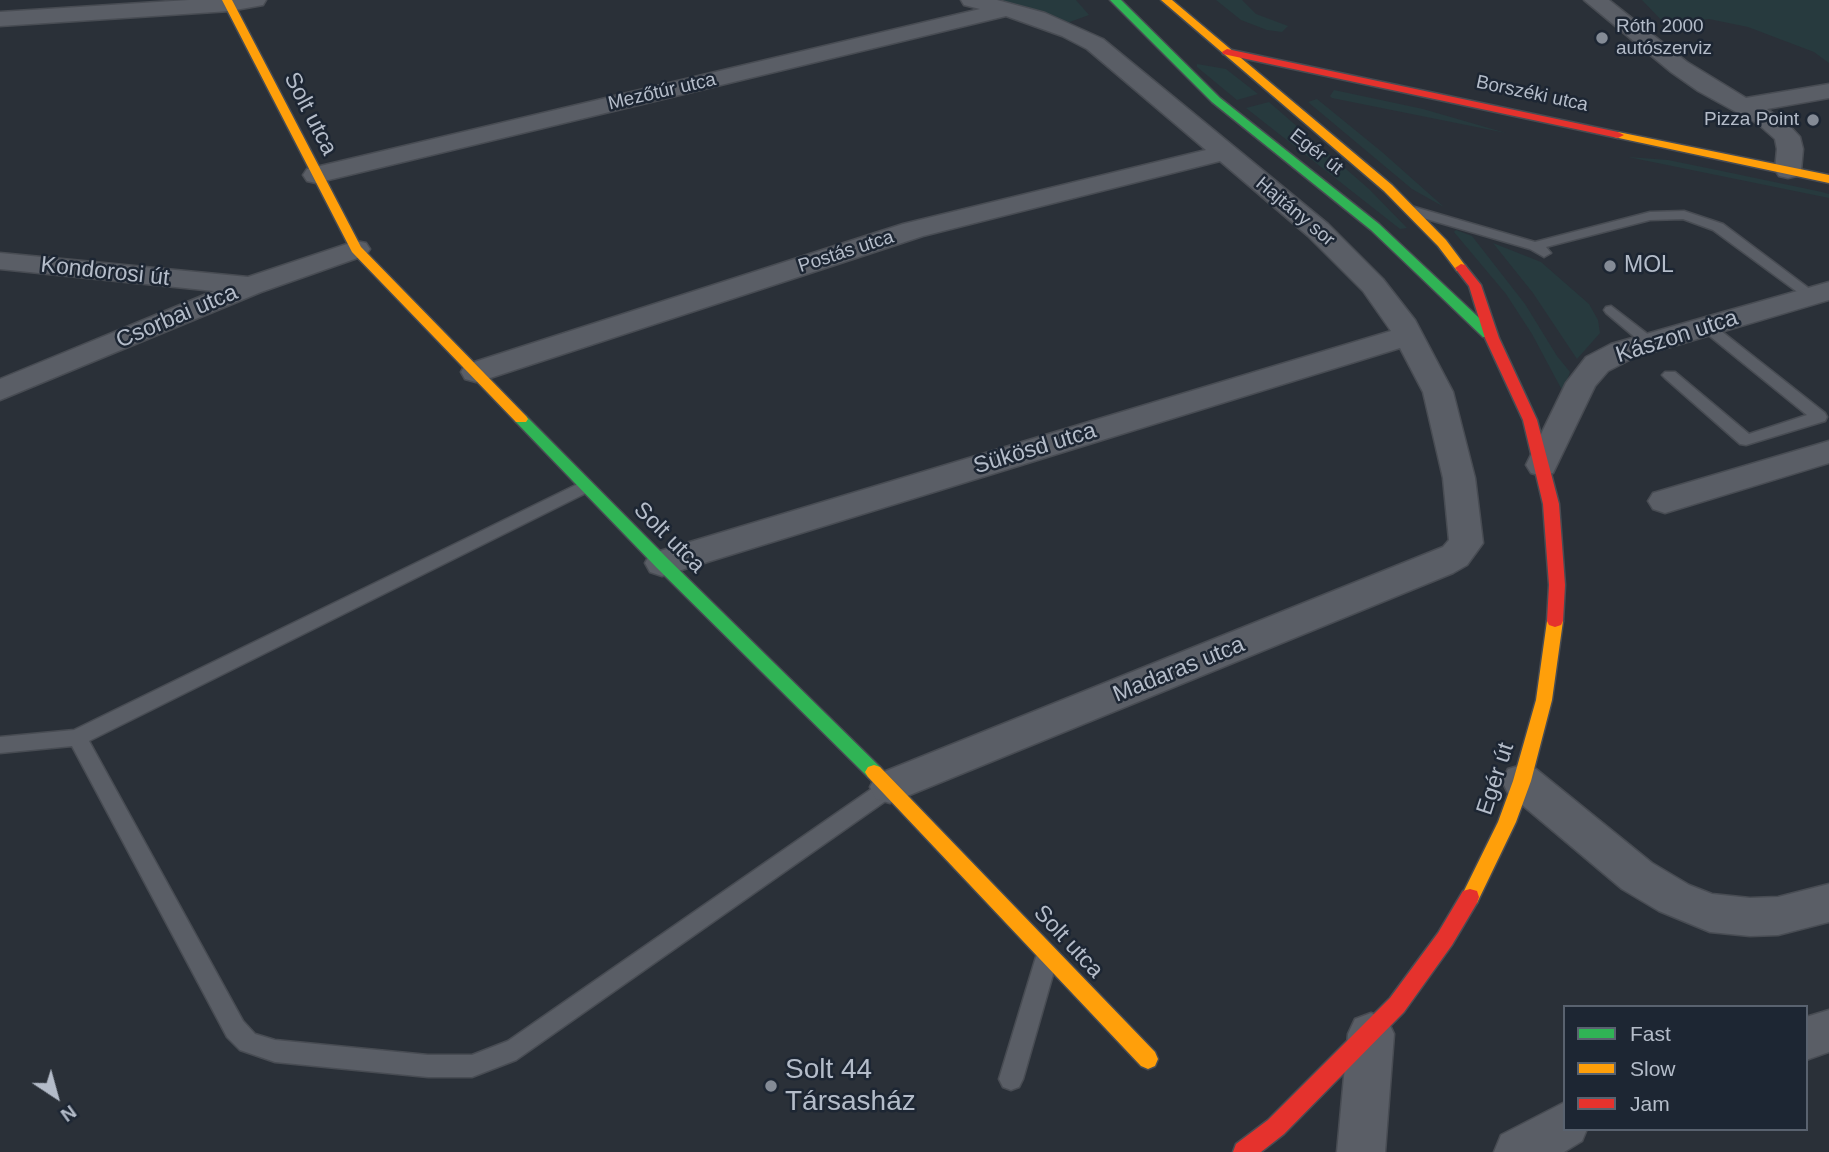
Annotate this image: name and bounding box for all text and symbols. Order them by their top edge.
place label: Róth 2000 autószerviz [1616,16,1712,60]
marker: Róth 2000 autószerviz [1594,30,1610,46]
street label: Solt utca [277,68,343,160]
street label: Mezőtúr utca [606,69,718,115]
street label: Borszéki utca [1474,71,1590,117]
place label: Pizza Point [1704,109,1799,131]
marker: Pizza Point [1805,112,1821,128]
street label: Egér út [1285,124,1347,180]
street label: Hajtány sor [1251,172,1339,252]
street label: Postás utca [795,226,897,278]
street label: Kondorosi út [39,252,171,292]
place label: MOL [1624,252,1674,280]
marker: MOL [1602,258,1618,274]
street label: Csorbai utca [112,279,242,355]
street label: Kászon utca [1613,304,1741,370]
street label: Sükösd utca [970,417,1100,481]
street label: Solt utca [628,497,710,579]
street label: Madaras utca [1109,631,1249,709]
street label: Egér út [1471,739,1521,819]
street label: Solt utca [1027,900,1109,984]
legend [1563,1005,1808,1131]
text: Fast [1630,1022,1671,1045]
place label: Solt 44 Társasház [785,1053,916,1119]
text: Slow [1630,1057,1676,1080]
north arrow [21,1061,91,1131]
marker: Solt 44 Társasház [763,1078,779,1094]
text: Jam [1630,1092,1670,1115]
text: N [57,1101,80,1126]

